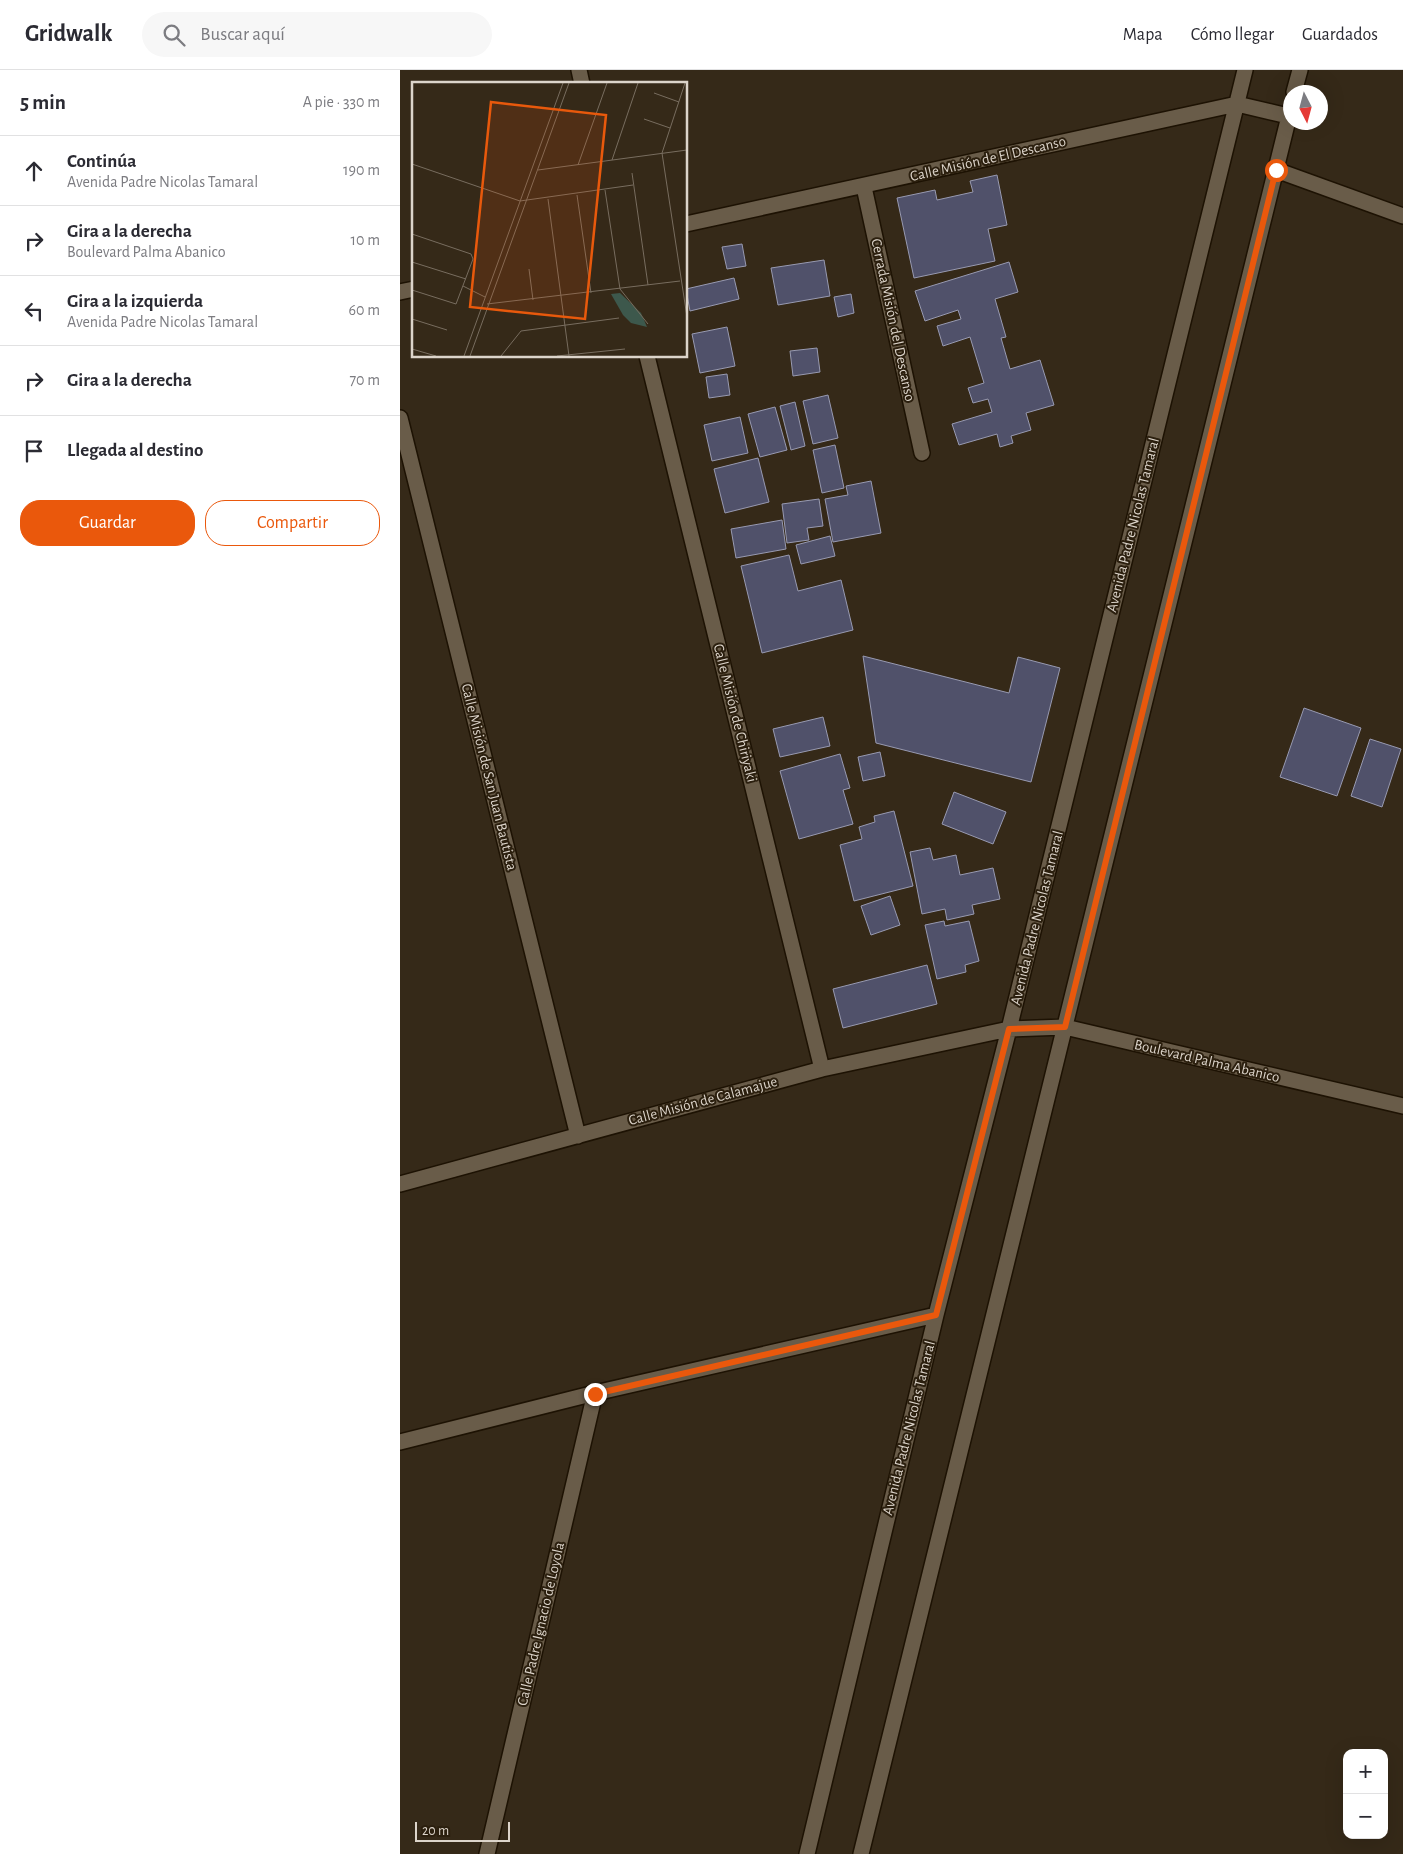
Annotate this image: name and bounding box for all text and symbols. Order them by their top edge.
search box [142,12,492,57]
icon: search [160,21,188,49]
text: Gridwalk [25,22,112,46]
text: Buscar aquí [200,25,285,44]
text: Mapa [1123,26,1163,44]
text: Cómo llegar [1191,26,1274,44]
text: Guardados [1302,26,1378,44]
inset map [412,82,688,358]
north arrow [1283,85,1328,130]
text: 5 min [20,92,66,113]
text: A pie · 330 m [303,94,380,110]
street label: Calle Misión de El Descanso [909,134,1067,184]
text: Continúa [67,152,136,171]
icon: ahead [20,157,48,185]
route start [1265,159,1288,182]
text: 190 m [343,162,380,178]
text: Avenida Padre Nicolas Tamaral [67,174,258,190]
text: Gira a la derecha [67,222,192,241]
icon: right [20,227,48,255]
text: 10 m [351,232,380,248]
street label: Cerrada Misión del Descanso [868,237,918,403]
text: Boulevard Palma Abanico [67,244,226,260]
text: Gira a la izquierda [67,292,203,311]
icon: left [20,297,48,325]
text: 60 m [349,302,380,318]
text: Avenida Padre Nicolas Tamaral [67,314,258,330]
icon: right [20,367,48,395]
text: Gira a la derecha [67,371,192,390]
text: 70 m [349,372,380,388]
street label: Avenida Padre Nicolas Tamaral [1104,436,1162,614]
icon: arrive [20,437,48,465]
text: Llegada al destino [67,441,204,460]
button: Guardar [20,500,195,546]
button: Compartir [205,500,380,546]
street label: Calle Misión de Chiriyaki [711,642,759,784]
street label: Calle Misión de San Juan Bautista [458,682,520,872]
street label: Avenida Padre Nicolas Tamaral [1008,829,1066,1007]
street label: Boulevard Palma Abanico [1133,1037,1281,1085]
street label: Calle Misión de Calamajue [627,1074,779,1128]
street label: Avenida Padre Nicolas Tamaral [880,1339,938,1517]
route end [584,1383,607,1406]
street label: Calle Padre Ignacio de Loyola [515,1541,567,1707]
map controls [1343,1749,1388,1839]
button: + [1343,1749,1388,1794]
button: − [1343,1794,1388,1839]
scale bar [415,1819,510,1842]
text: 20 m [422,1824,449,1838]

